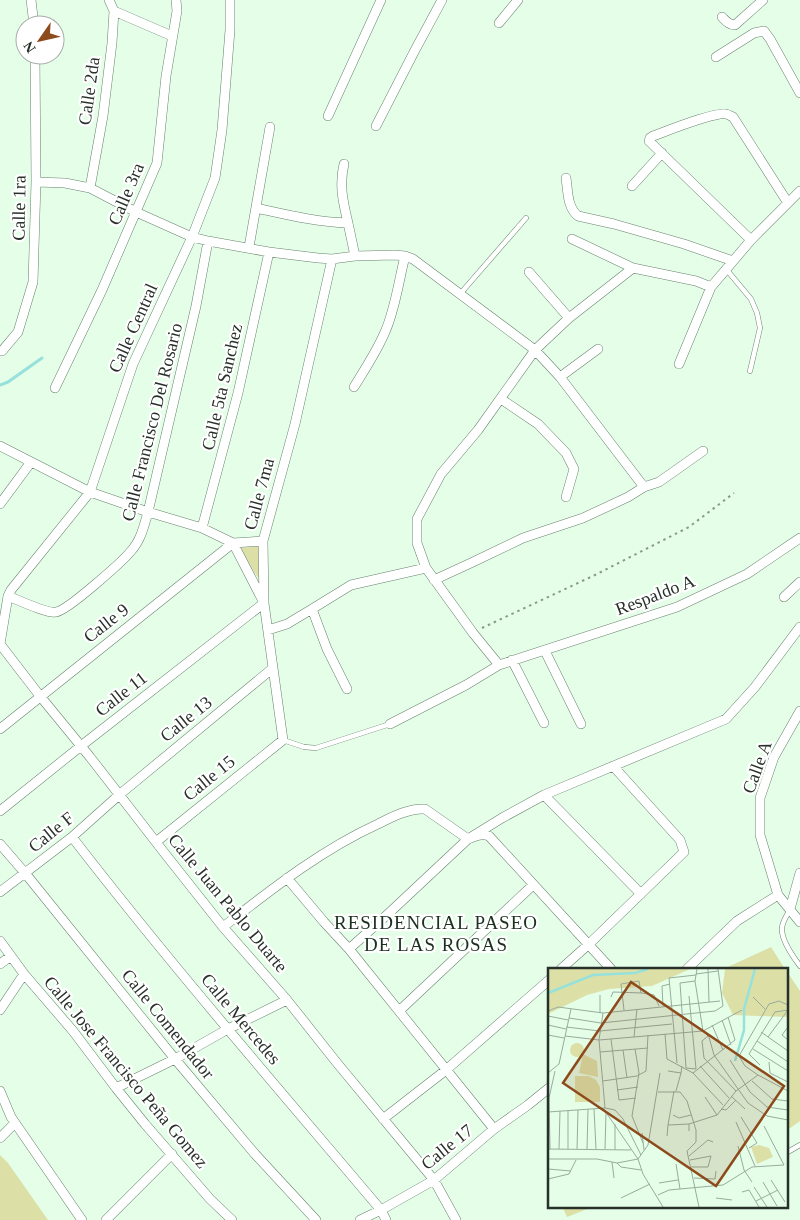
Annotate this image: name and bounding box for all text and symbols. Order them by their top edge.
north arrow [15,15,65,65]
text: N [21,39,39,55]
street label: Calle 2da [74,56,104,126]
street label: Calle 3ra [104,160,148,228]
street label: Calle 1ra [8,175,30,241]
street label: Calle Central [104,280,162,376]
street label: Calle Francisco Del Rosario [118,321,186,523]
street label: Calle 5ta Sanchez [198,322,246,452]
street label: Calle 7ma [240,456,278,532]
street label: Respaldo A [612,571,698,619]
street label: Calle 9 [80,599,132,647]
street label: Calle 11 [91,668,151,720]
street label: Calle 13 [156,692,216,746]
street label: Calle A [738,738,776,796]
street label: Calle 15 [179,751,239,805]
street label: Calle F [24,808,78,856]
street label: Calle Juan Pablo Duarte [164,830,292,976]
district label: RESIDENCIAL PASEO DE LAS ROSAS [334,912,538,955]
street label: Calle Comendador [118,965,218,1083]
inset map [548,968,788,1208]
street label: Calle Mercedes [197,970,285,1068]
street label: Calle Jose Francisco Peña Gomez [40,972,212,1172]
street label: Calle 17 [417,1120,477,1174]

